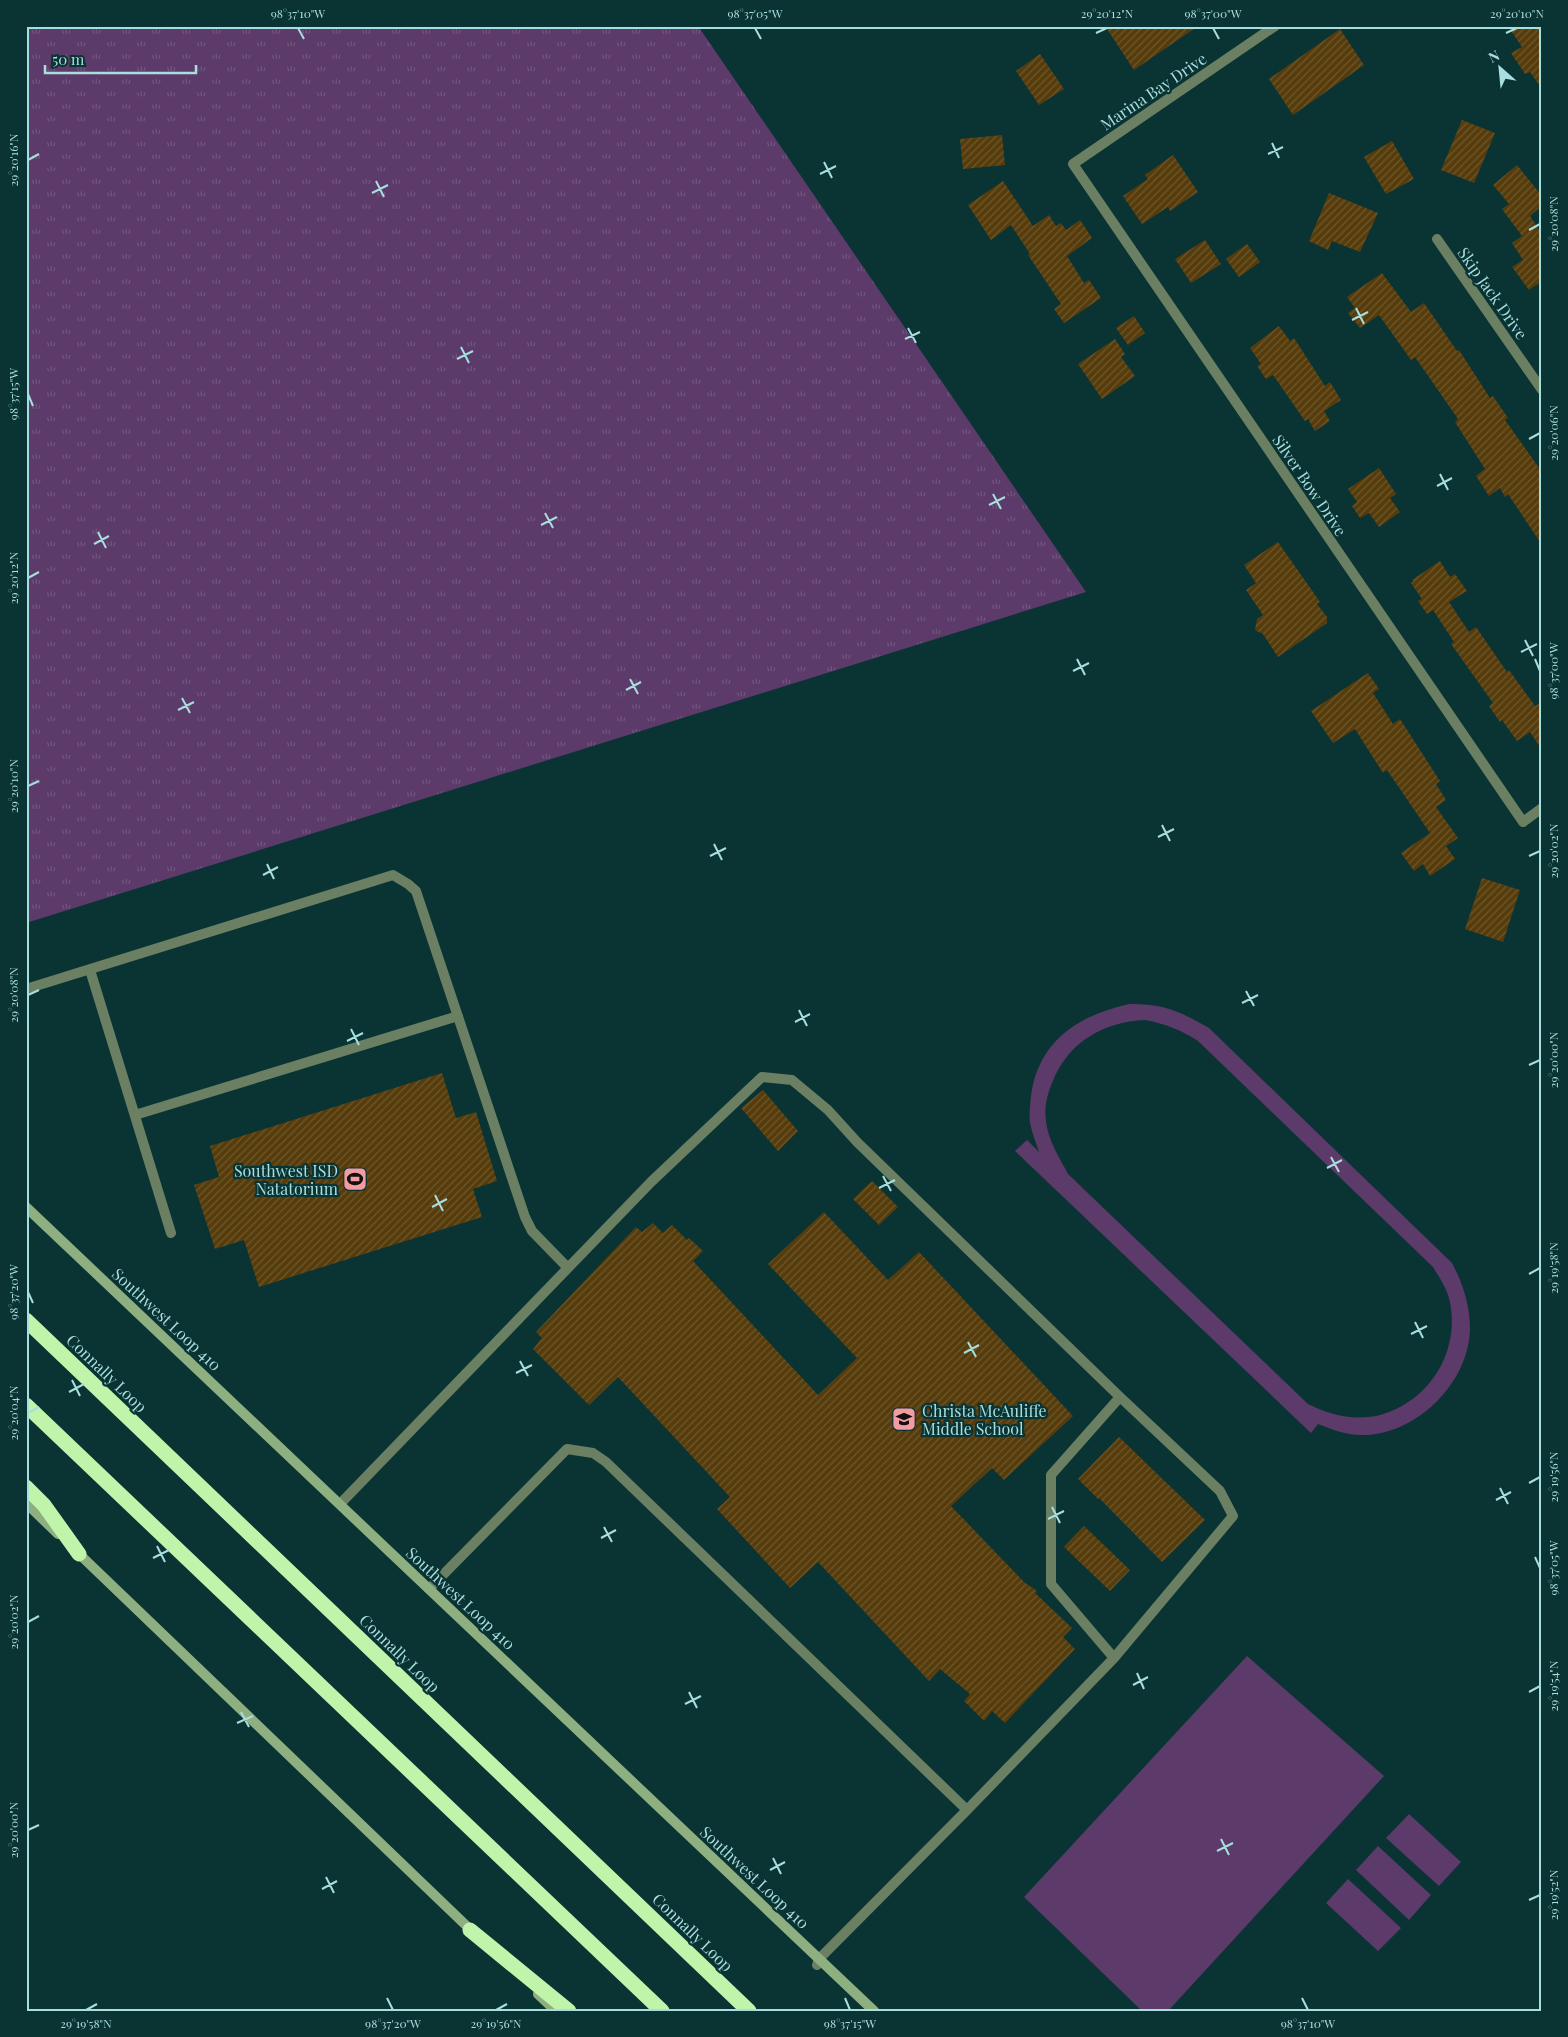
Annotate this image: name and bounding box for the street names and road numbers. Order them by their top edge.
street label: Marina Bay Drive [1096,48,1210,134]
street label: Skip Jack Drive [1453,243,1533,343]
street label: Silver Bow Drive [1268,430,1352,540]
street label: Southwest Loop 410 [108,1263,226,1375]
street label: Connally Loop [62,1329,152,1417]
street label: Southwest Loop 410 [402,1542,520,1654]
street label: Connally Loop [355,1609,445,1697]
street label: Southwest Loop 410 [696,1821,814,1933]
street label: Connally Loop [648,1888,738,1976]

